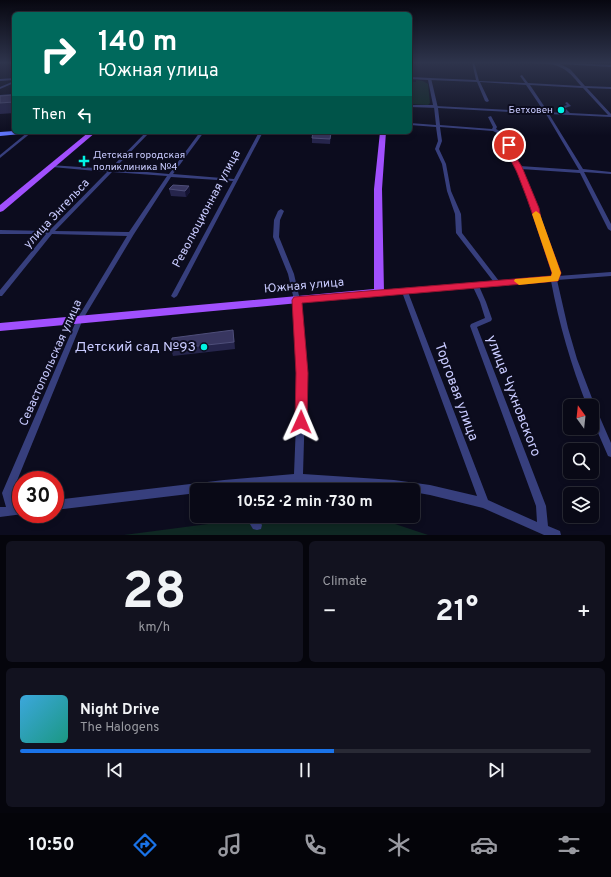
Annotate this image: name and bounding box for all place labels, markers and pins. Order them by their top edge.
place label: Бетховен [509,104,553,117]
marker: Бетховен [556,105,566,115]
pin [492,128,526,162]
place label: Детская городская поликлиника №4 [93,149,185,174]
marker: Детская городская поликлиника №4 [78,155,90,167]
place label: Детский сад №93 [75,339,196,356]
marker: Детский сад №93 [199,342,209,352]

